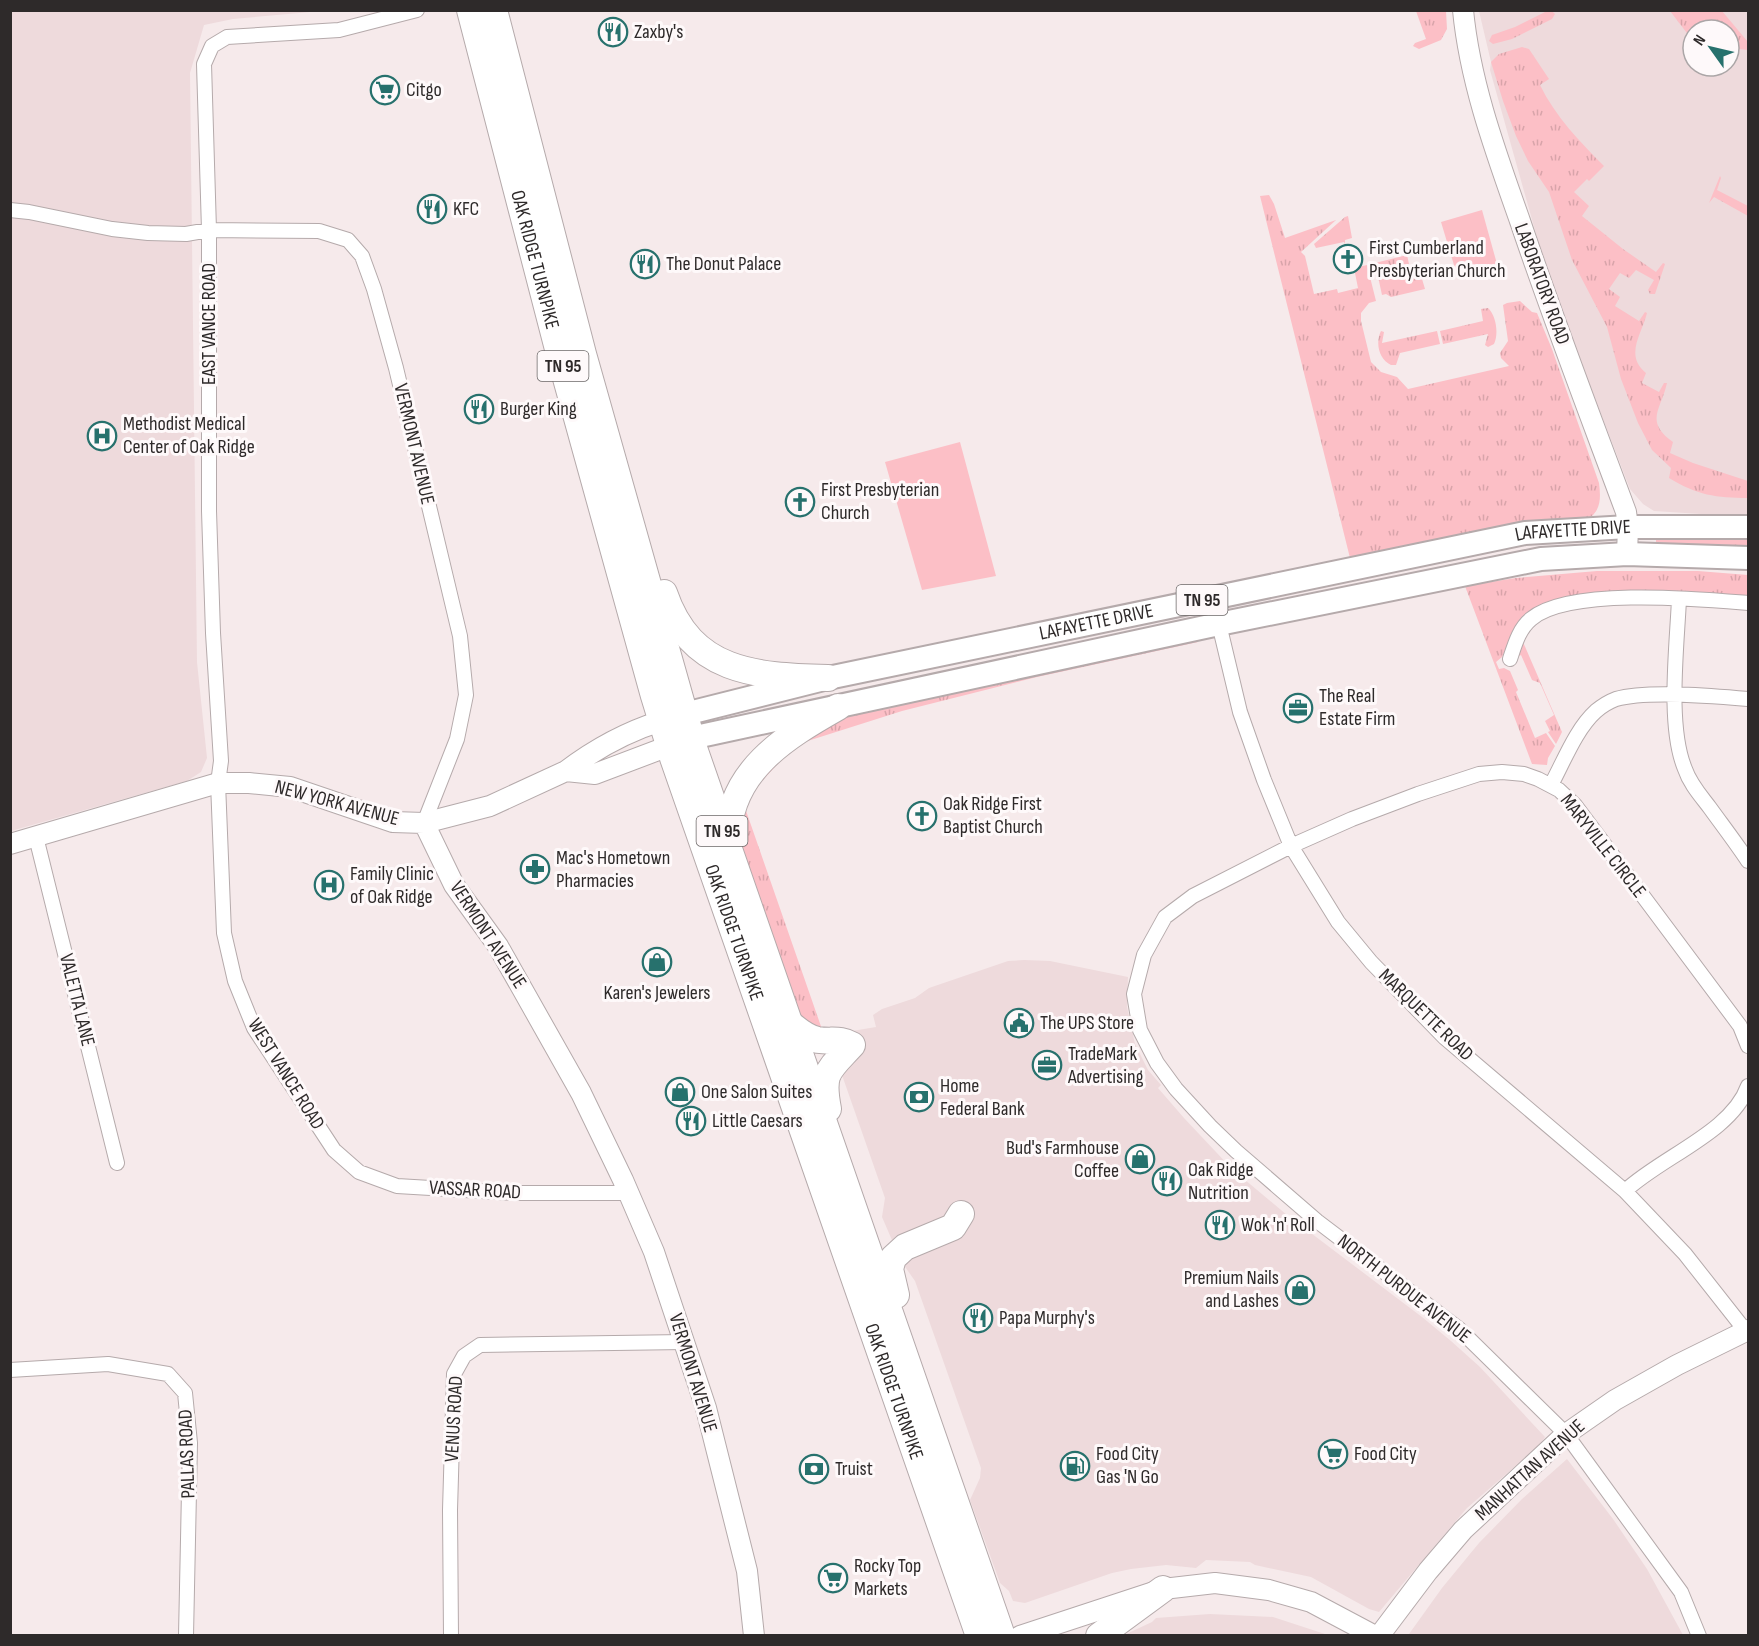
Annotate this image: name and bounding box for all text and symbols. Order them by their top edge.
restaurant icon: Zaxby's [597,16,629,48]
north arrow [1681,18,1741,78]
place label: Zaxby's [634,20,683,44]
text: N [1690,32,1710,49]
supermarket icon: Citgo [369,74,401,106]
place label: Citgo [406,78,442,102]
street label: OAK RIDGE TURNPIKE [505,188,564,332]
restaurant icon: KFC [416,193,448,225]
place label: KFC [453,197,479,221]
street label: LABORATORY ROAD [1509,220,1575,348]
place label: First Cumberland Presbyterian Church [1369,236,1506,283]
church icon: First Cumberland Presbyterian Church [1332,243,1364,275]
restaurant icon: The Donut Palace [629,248,661,280]
place label: The Donut Palace [666,252,781,276]
street label: EAST VANCE ROAD [197,263,221,385]
road number: TN 95 [538,351,588,381]
street label: VERMONT AVENUE [388,381,440,507]
restaurant icon: Burger King [463,393,495,425]
place label: Burger King [500,397,577,421]
place label: Methodist Medical Center of Oak Ridge [123,412,255,459]
hospital icon: Methodist Medical Center of Oak Ridge [86,420,118,452]
place label: First Presbyterian Church [821,478,939,525]
church icon: First Presbyterian Church [784,486,816,518]
street label: LAFAYETTE DRIVE [1513,515,1632,547]
road number: TN 95 [1176,585,1228,615]
street label: LAFAYETTE DRIVE [1037,599,1156,646]
place label: The Real Estate Firm [1319,684,1395,731]
office icon: The Real Estate Firm [1282,692,1314,724]
street label: NEW YORK AVENUE [272,775,402,831]
street label: MARYVILLE CIRCLE [1555,789,1651,903]
place label: Oak Ridge First Baptist Church [943,792,1043,839]
church icon: Oak Ridge First Baptist Church [906,800,938,832]
road number: TN 95 [696,816,748,846]
place label: Mac's Hometown Pharmacies [556,846,670,893]
pharmacy icon: Mac's Hometown Pharmacies [519,853,551,885]
street label: OAK RIDGE TURNPIKE [699,861,769,1004]
place label: Family Clinic of Oak Ridge [350,862,434,909]
hospital icon: Family Clinic of Oak Ridge [313,869,345,901]
street label: VERMONT AVENUE [444,877,532,993]
shop icon: Karen's Jewelers [641,946,673,978]
street label: VALETTA LANE [54,951,100,1049]
street label: MARQUETTE ROAD [1374,964,1478,1066]
place label: Karen's Jewelers [603,981,711,1005]
public building icon: The UPS Store [1003,1007,1035,1039]
place label: The UPS Store [1040,1011,1134,1035]
street label: WEST VANCE ROAD [242,1014,330,1134]
place label: TradeMark Advertising [1067,1042,1144,1089]
office icon: TradeMark Advertising [1031,1049,1063,1081]
place label: Home Federal Bank [940,1074,1025,1121]
shop icon: One Salon Suites [664,1076,696,1108]
place label: One Salon Suites [701,1080,812,1104]
bank icon: Home Federal Bank [903,1081,935,1113]
restaurant icon: Little Caesars [675,1105,707,1137]
place label: Little Caesars [712,1109,803,1133]
place label: Bud's Farmhouse Coffee [1006,1136,1119,1183]
shop icon: Bud's Farmhouse Coffee [1124,1143,1156,1175]
place label: Oak Ridge Nutrition [1188,1158,1253,1205]
restaurant icon: Oak Ridge Nutrition [1151,1165,1183,1197]
street label: VASSAR ROAD [428,1176,522,1204]
restaurant icon: Wok 'n' Roll [1204,1209,1236,1241]
place label: Wok 'n' Roll [1241,1213,1315,1237]
street label: NORTH PURDUE AVENUE [1332,1229,1476,1349]
place label: Premium Nails and Lashes [1184,1266,1279,1313]
shop icon: Premium Nails and Lashes [1284,1274,1316,1306]
restaurant icon: Papa Murphy's [962,1302,994,1334]
place label: Papa Murphy's [999,1306,1095,1330]
street label: VERMONT AVENUE [664,1311,722,1435]
street label: OAK RIDGE TURNPIKE [859,1320,929,1463]
street label: VENUS ROAD [440,1375,468,1463]
street label: PALLAS ROAD [173,1409,201,1499]
street label: MANHATTAN AVENUE [1470,1414,1590,1526]
supermarket icon: Food City [1317,1438,1349,1470]
place label: Food City Gas 'N Go [1096,1442,1159,1489]
place label: Food City [1354,1442,1417,1466]
fuel station icon: Food City Gas 'N Go [1059,1450,1091,1482]
bank icon: Truist [798,1453,830,1485]
place label: Truist [835,1457,873,1481]
place label: Rocky Top Markets [854,1554,921,1601]
supermarket icon: Rocky Top Markets [817,1562,849,1594]

